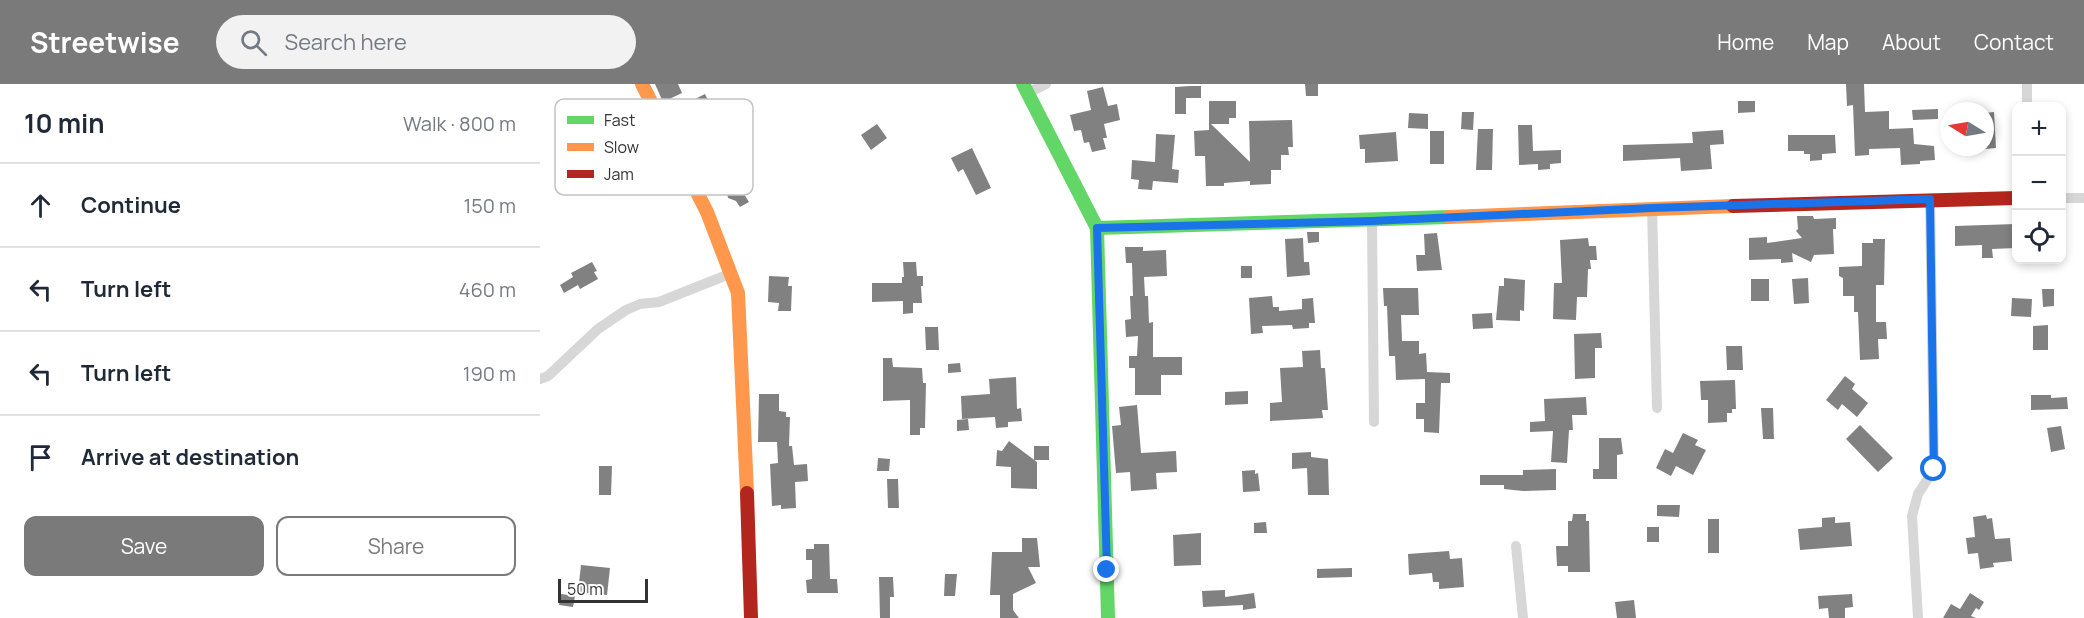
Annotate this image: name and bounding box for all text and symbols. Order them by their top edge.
search box [216,15,636,69]
text: Streetwise [30,23,180,61]
icon: search [237,26,270,59]
text: Search here [285,27,407,57]
text: Home [1717,28,1774,56]
text: Map [1807,28,1849,56]
text: About [1882,28,1941,56]
text: Contact [1974,28,2054,56]
legend [555,99,753,195]
north arrow [1940,102,1994,156]
map controls [2012,102,2066,264]
button: + [2012,102,2066,156]
text: 10 min [24,105,105,141]
text: Fast [604,109,635,131]
text: Walk · 800 m [403,110,516,137]
text: Slow [604,136,639,158]
button: − [2012,156,2066,210]
text: Jam [604,163,634,185]
icon: ahead [24,189,57,222]
text: Continue [81,190,181,220]
text: 150 m [463,192,516,219]
button: locate [2012,210,2066,264]
icon: left [24,273,57,306]
text: Turn left [81,274,171,304]
text: 460 m [459,276,516,303]
icon: left [24,357,57,390]
text: Turn left [81,358,171,388]
text: 190 m [463,360,516,387]
icon: arrive [24,441,57,474]
text: Arrive at destination [81,442,299,472]
route start [1920,455,1946,481]
button: Save [24,516,264,576]
button: Share [276,516,516,576]
route end [1093,556,1119,582]
scale bar [558,576,648,604]
text: 50 m [567,578,603,600]

